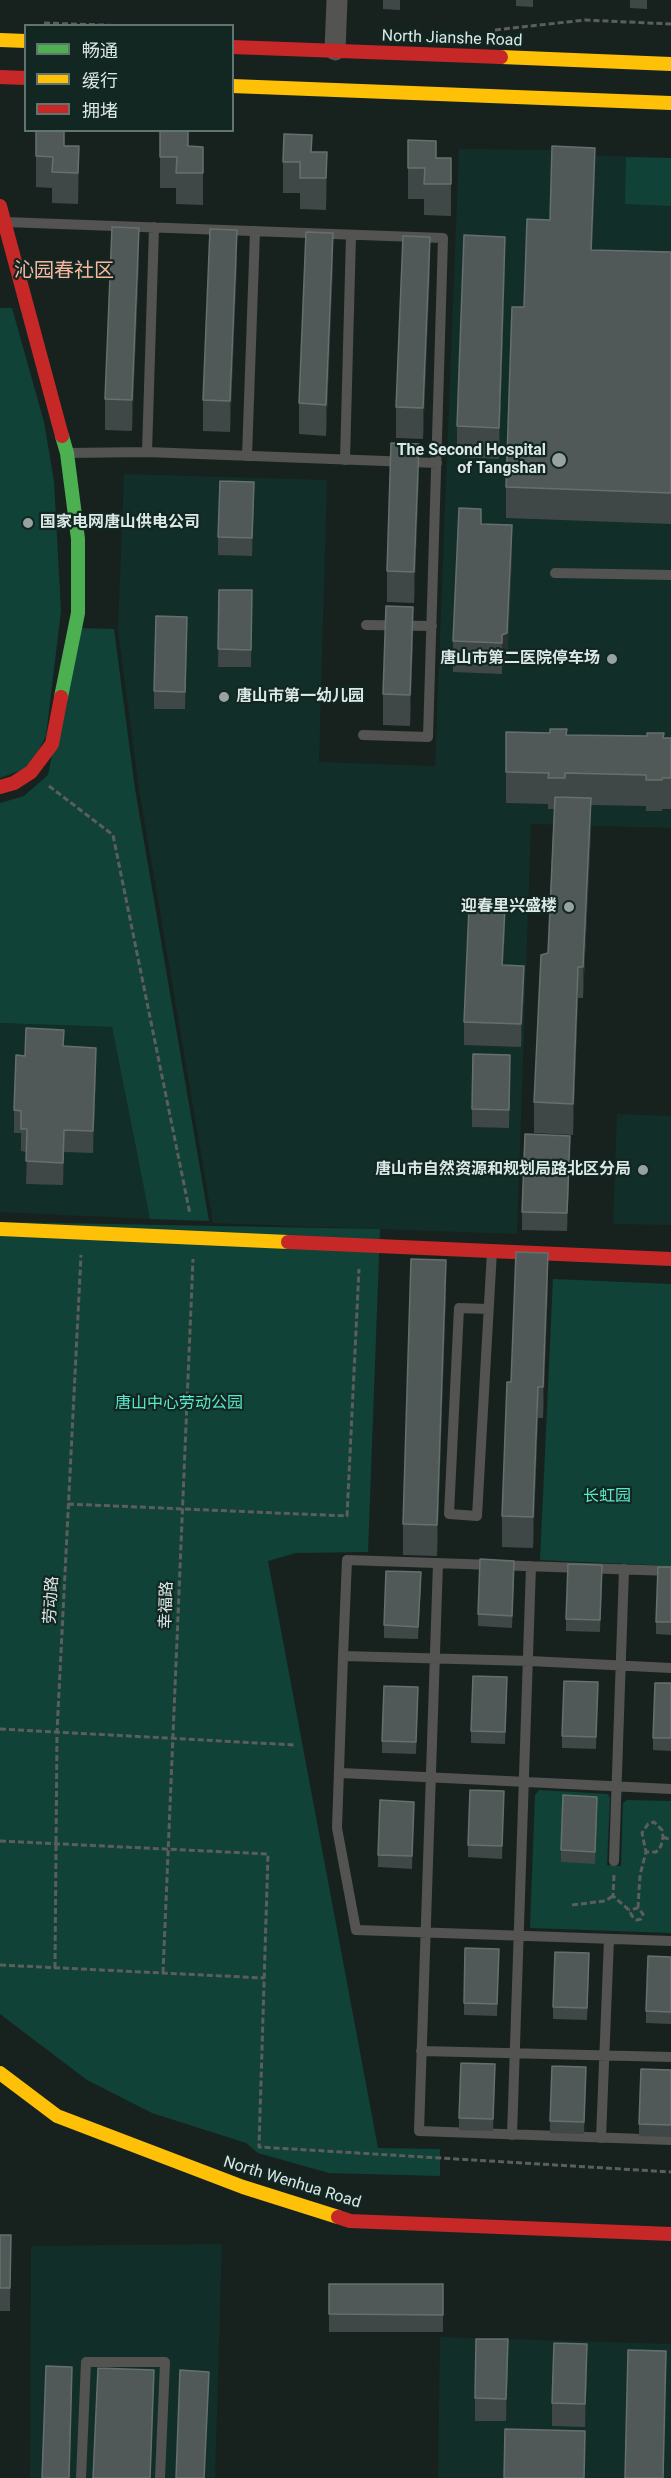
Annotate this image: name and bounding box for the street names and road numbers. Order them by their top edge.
street label: North Jianshe Road [381,27,523,51]
street label: 劳动路 [41,1576,63,1624]
street label: 幸福路 [157,1581,177,1629]
street label: North Wenhua Road [221,2153,363,2213]

